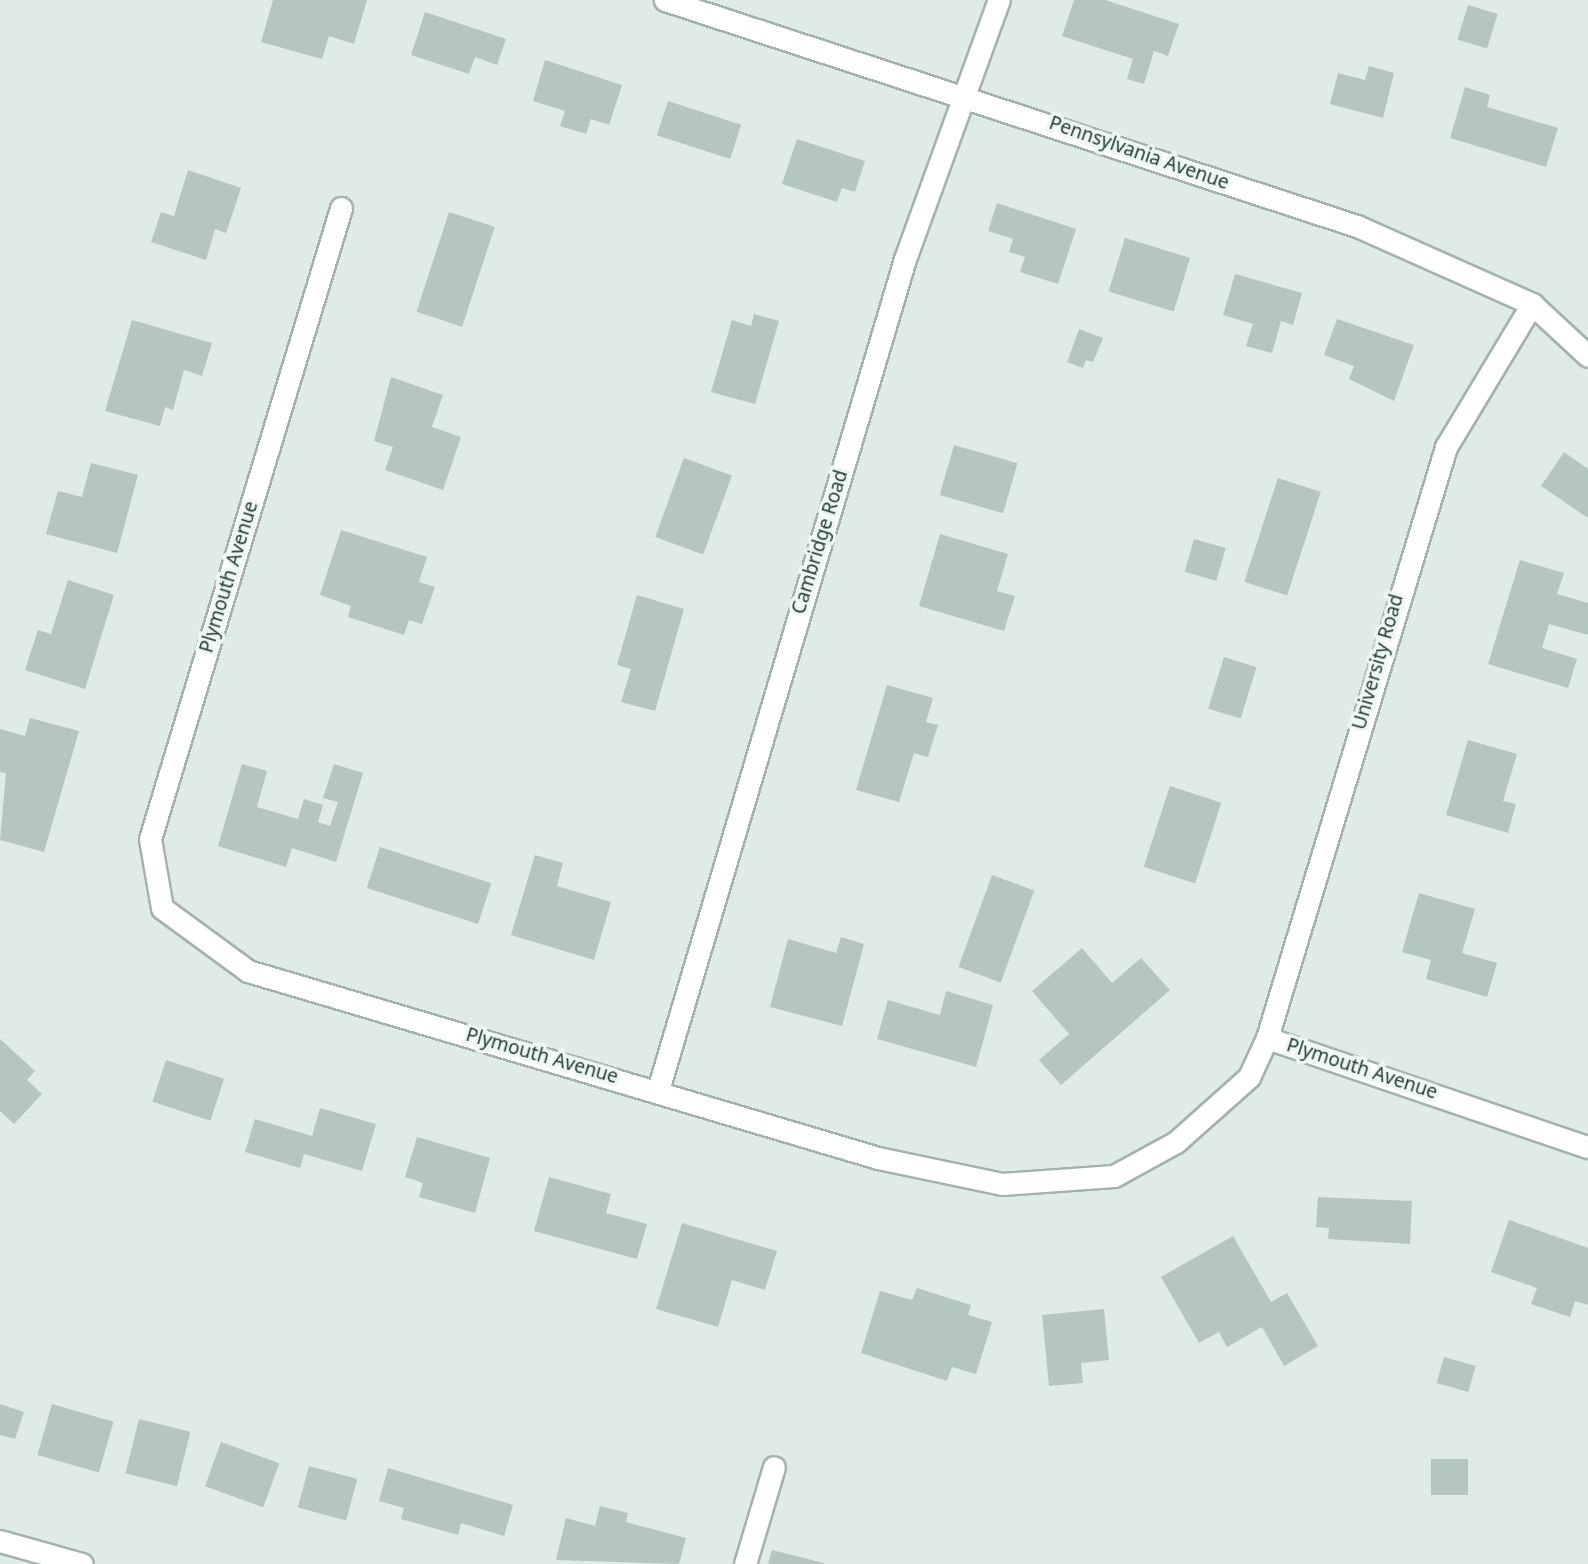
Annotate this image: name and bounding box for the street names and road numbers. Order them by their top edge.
street label: Pennsylvania Avenue [1046,112,1232,194]
street label: Cambridge Road [787,467,853,617]
street label: Plymouth Avenue [195,498,263,656]
street label: University Road [1348,592,1408,732]
street label: Plymouth Avenue [463,1023,621,1089]
street label: Plymouth Avenue [1284,1034,1440,1104]

